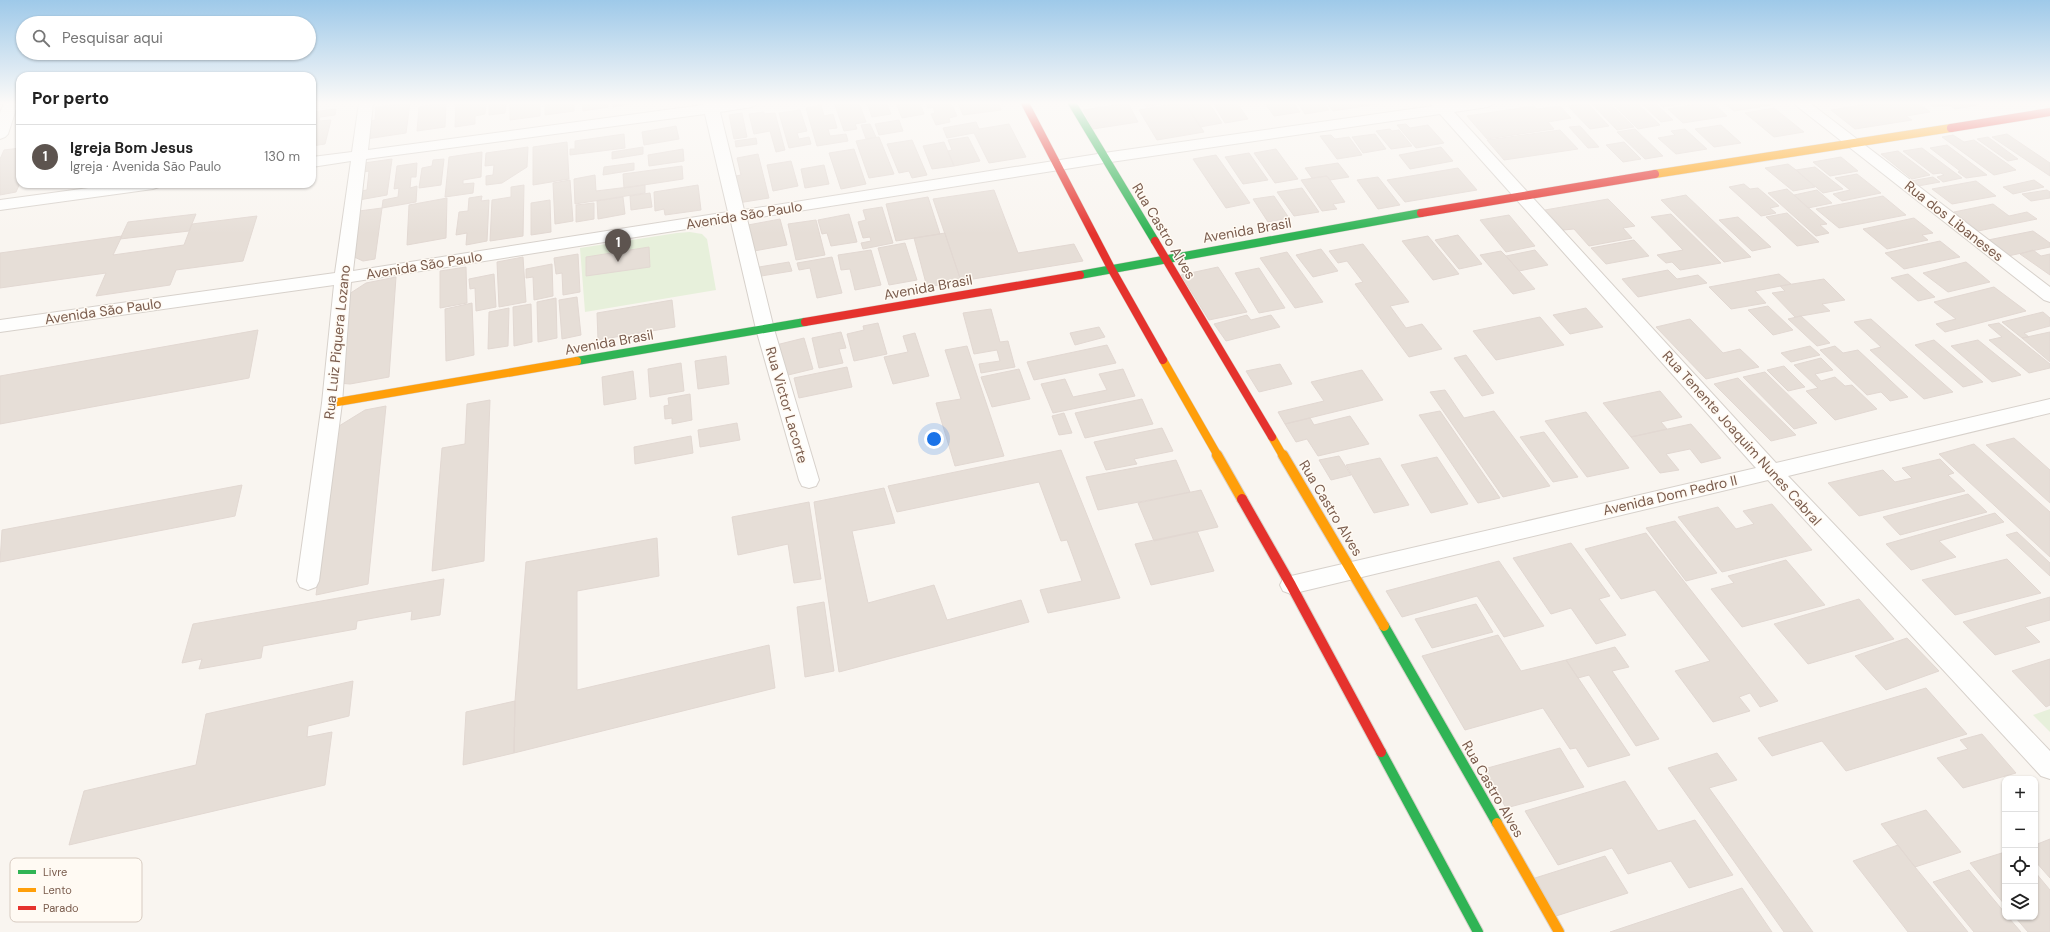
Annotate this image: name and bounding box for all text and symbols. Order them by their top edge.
search box [16,16,316,60]
icon: search [30,27,52,49]
text: Pesquisar aqui [62,28,163,48]
text: Por perto [32,87,109,109]
text: Igreja Bom Jesus [70,138,193,158]
text: 1 [43,148,47,165]
text: 130 m [264,148,300,165]
text: Igreja · Avenida São Paulo [70,158,221,175]
street label: Rua dos Libaneses [1901,177,2007,265]
street label: Rua Castro Alves [1128,180,1200,282]
street label: Avenida São Paulo [684,197,804,233]
street label: Avenida Brasil [1201,213,1293,247]
pin: 1 [605,229,631,262]
street label: Avenida São Paulo [364,247,484,283]
street label: Rua Luiz Piquera Lozano [320,264,354,420]
street label: Avenida Brasil [882,270,974,304]
street label: Avenida São Paulo [43,294,163,328]
street label: Avenida Brasil [563,325,655,359]
street label: Rua Victor Lacorte [762,345,812,465]
street label: Rua Tenente Joaquim Nunes Cabral [1659,347,1825,529]
your location [924,429,944,449]
street label: Rua Castro Alves [1295,457,1367,559]
street label: Avenida Dom Pedro II [1601,471,1739,519]
street label: Rua Castro Alves [1458,737,1528,841]
map controls [2002,776,2038,920]
button: + [2002,776,2038,812]
button: − [2002,812,2038,848]
button: locate [2002,848,2038,884]
legend [10,858,142,922]
text: Livre [43,865,67,879]
text: Lento [43,883,72,897]
button: layers [2002,884,2038,920]
text: Parado [43,901,79,915]

